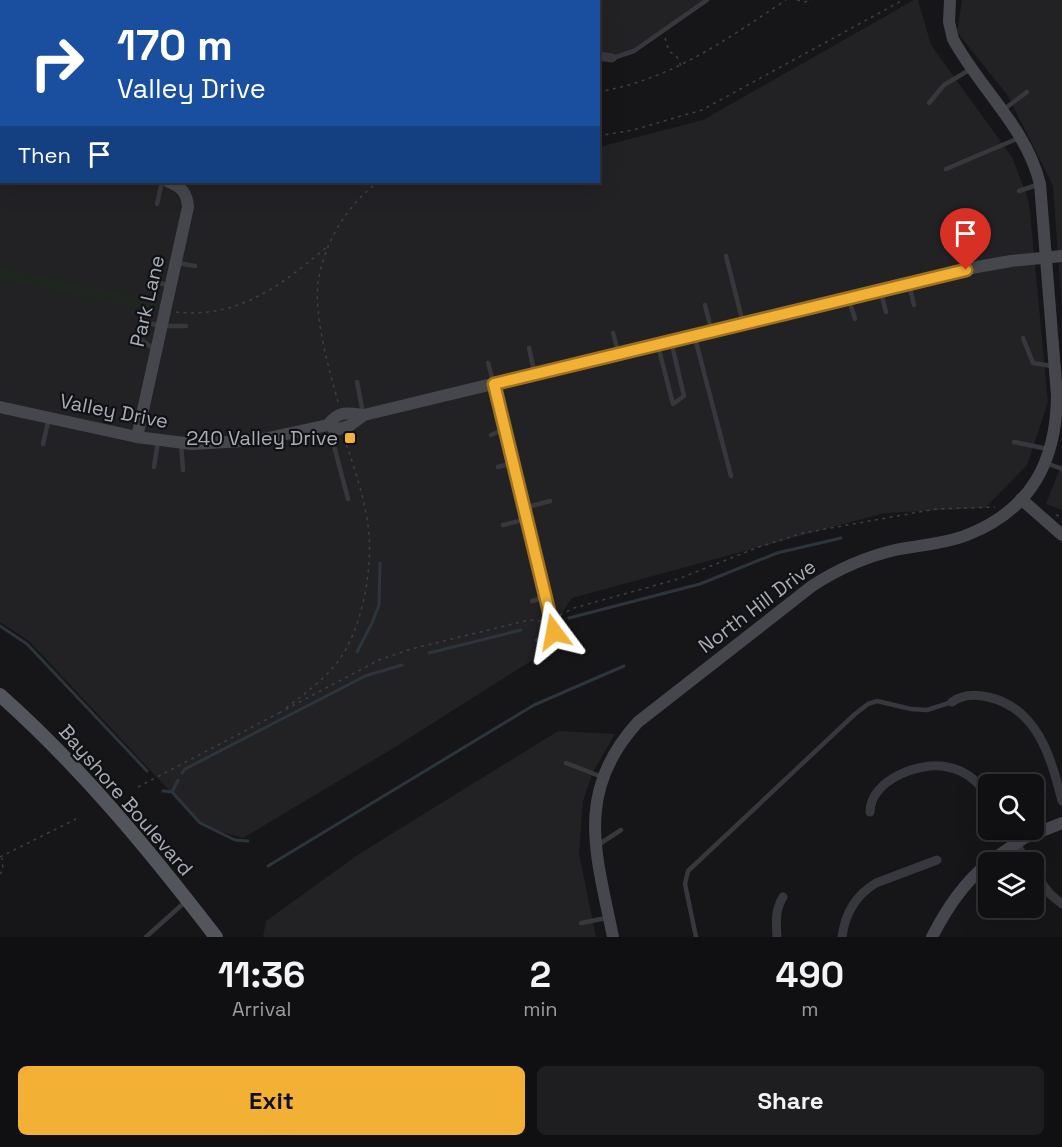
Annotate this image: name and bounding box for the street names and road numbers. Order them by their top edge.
street label: Park Lane [124,253,170,349]
street label: Valley Drive [57,388,171,434]
street label: North Hill Drive [693,553,821,659]
street label: Bayshore Boulevard [53,719,199,881]

